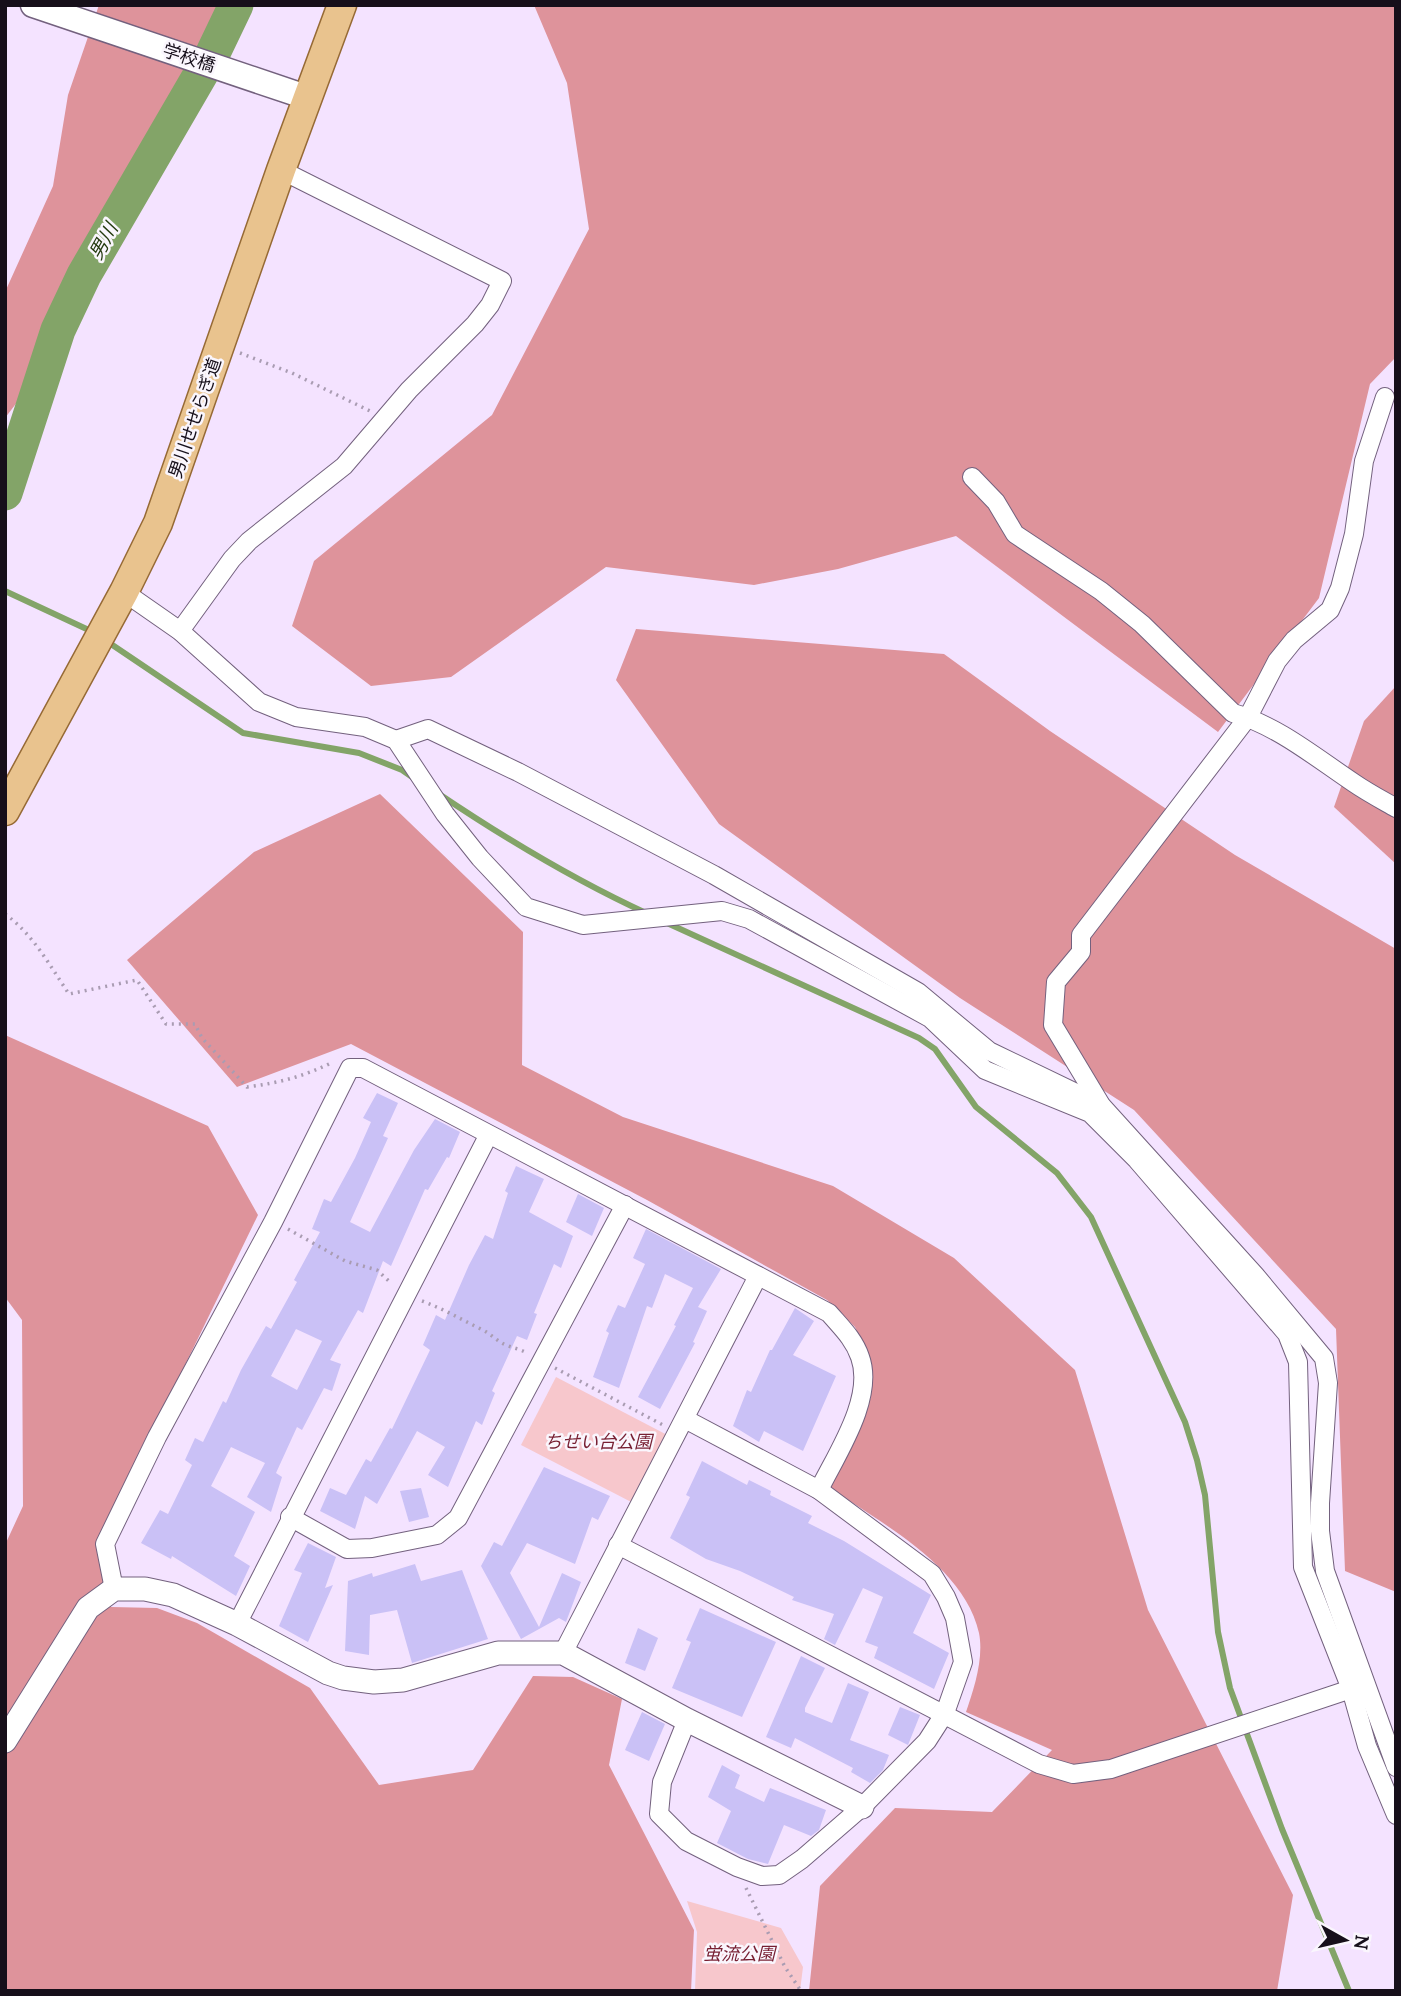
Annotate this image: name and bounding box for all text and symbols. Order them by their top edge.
street label: 学校橋 [160,38,218,77]
water label: 男川 [83,217,124,263]
street label: 男川せせらぎ道 [163,355,226,481]
park label: ちせい台公園 [544,1430,655,1453]
north arrow [1310,1905,1380,1975]
text: N [1349,1933,1375,1952]
park label: 蛍流公園 [703,1942,778,1965]

